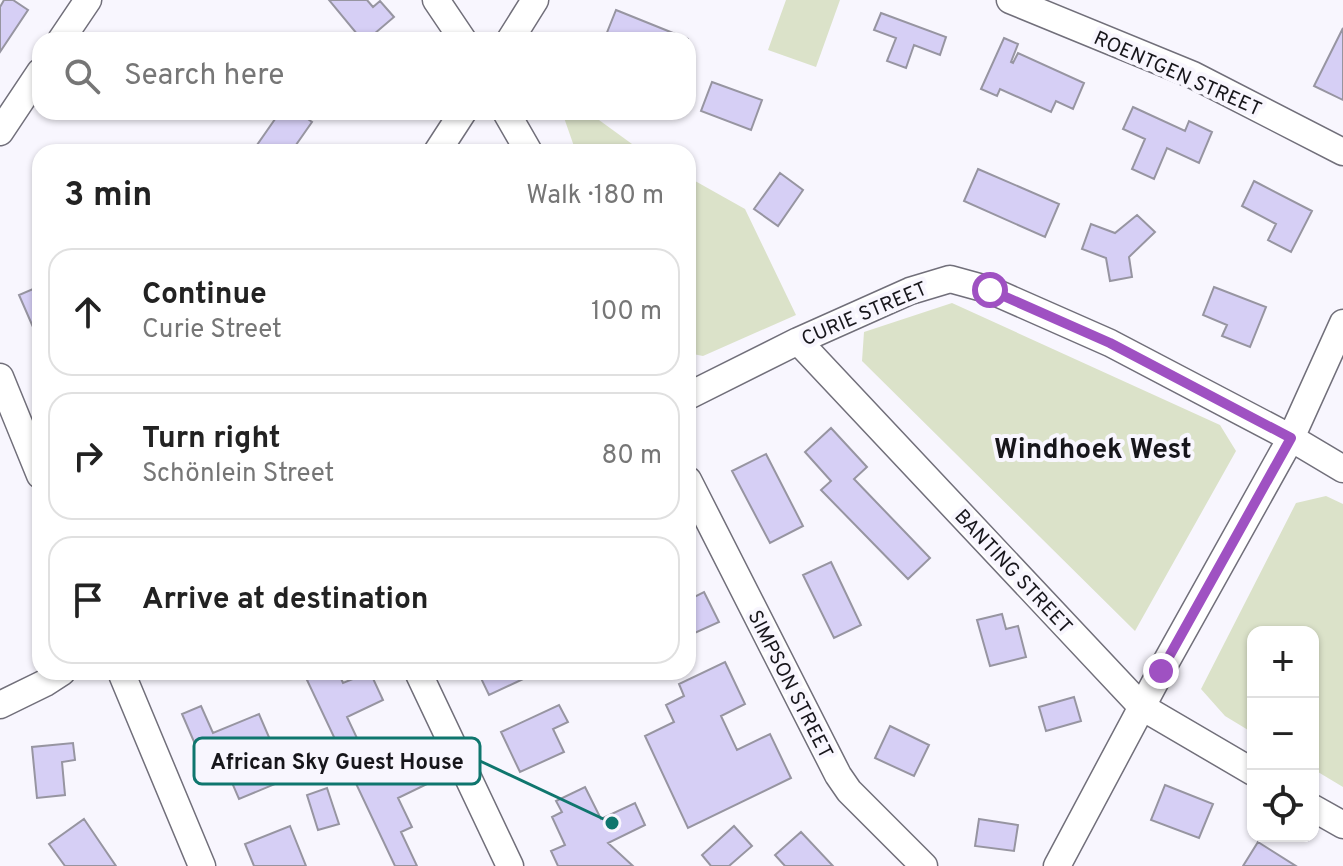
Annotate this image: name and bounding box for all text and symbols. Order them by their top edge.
street label: ROENTGEN STREET [1089,26,1265,124]
search box [32,32,696,120]
icon: search [60,54,104,98]
text: Search here [124,58,284,95]
text: 3 min [64,175,152,218]
text: Walk · 180 m [526,180,664,213]
route start [972,272,1008,308]
text: Continue [142,277,267,314]
street label: CURIE STREET [798,277,932,353]
icon: ahead [66,290,110,334]
text: 100 m [591,296,662,329]
text: Curie Street [142,314,282,347]
text: Turn right [142,421,280,458]
district label: Windhoek West [994,433,1192,469]
icon: right [66,434,110,478]
text: 80 m [602,440,662,473]
text: Schönlein Street [142,458,334,491]
street label: BANTING STREET [948,504,1077,640]
icon: arrive [66,578,110,622]
text: Arrive at destination [142,582,428,619]
street label: SIMPSON STREET [741,606,838,763]
map controls [1247,626,1319,842]
button: + [1247,626,1319,698]
route end [1143,653,1179,689]
button: − [1247,698,1319,770]
callout: African Sky Guest House [194,738,480,784]
text: African Sky Guest House [210,750,464,777]
button: locate [1247,770,1319,842]

